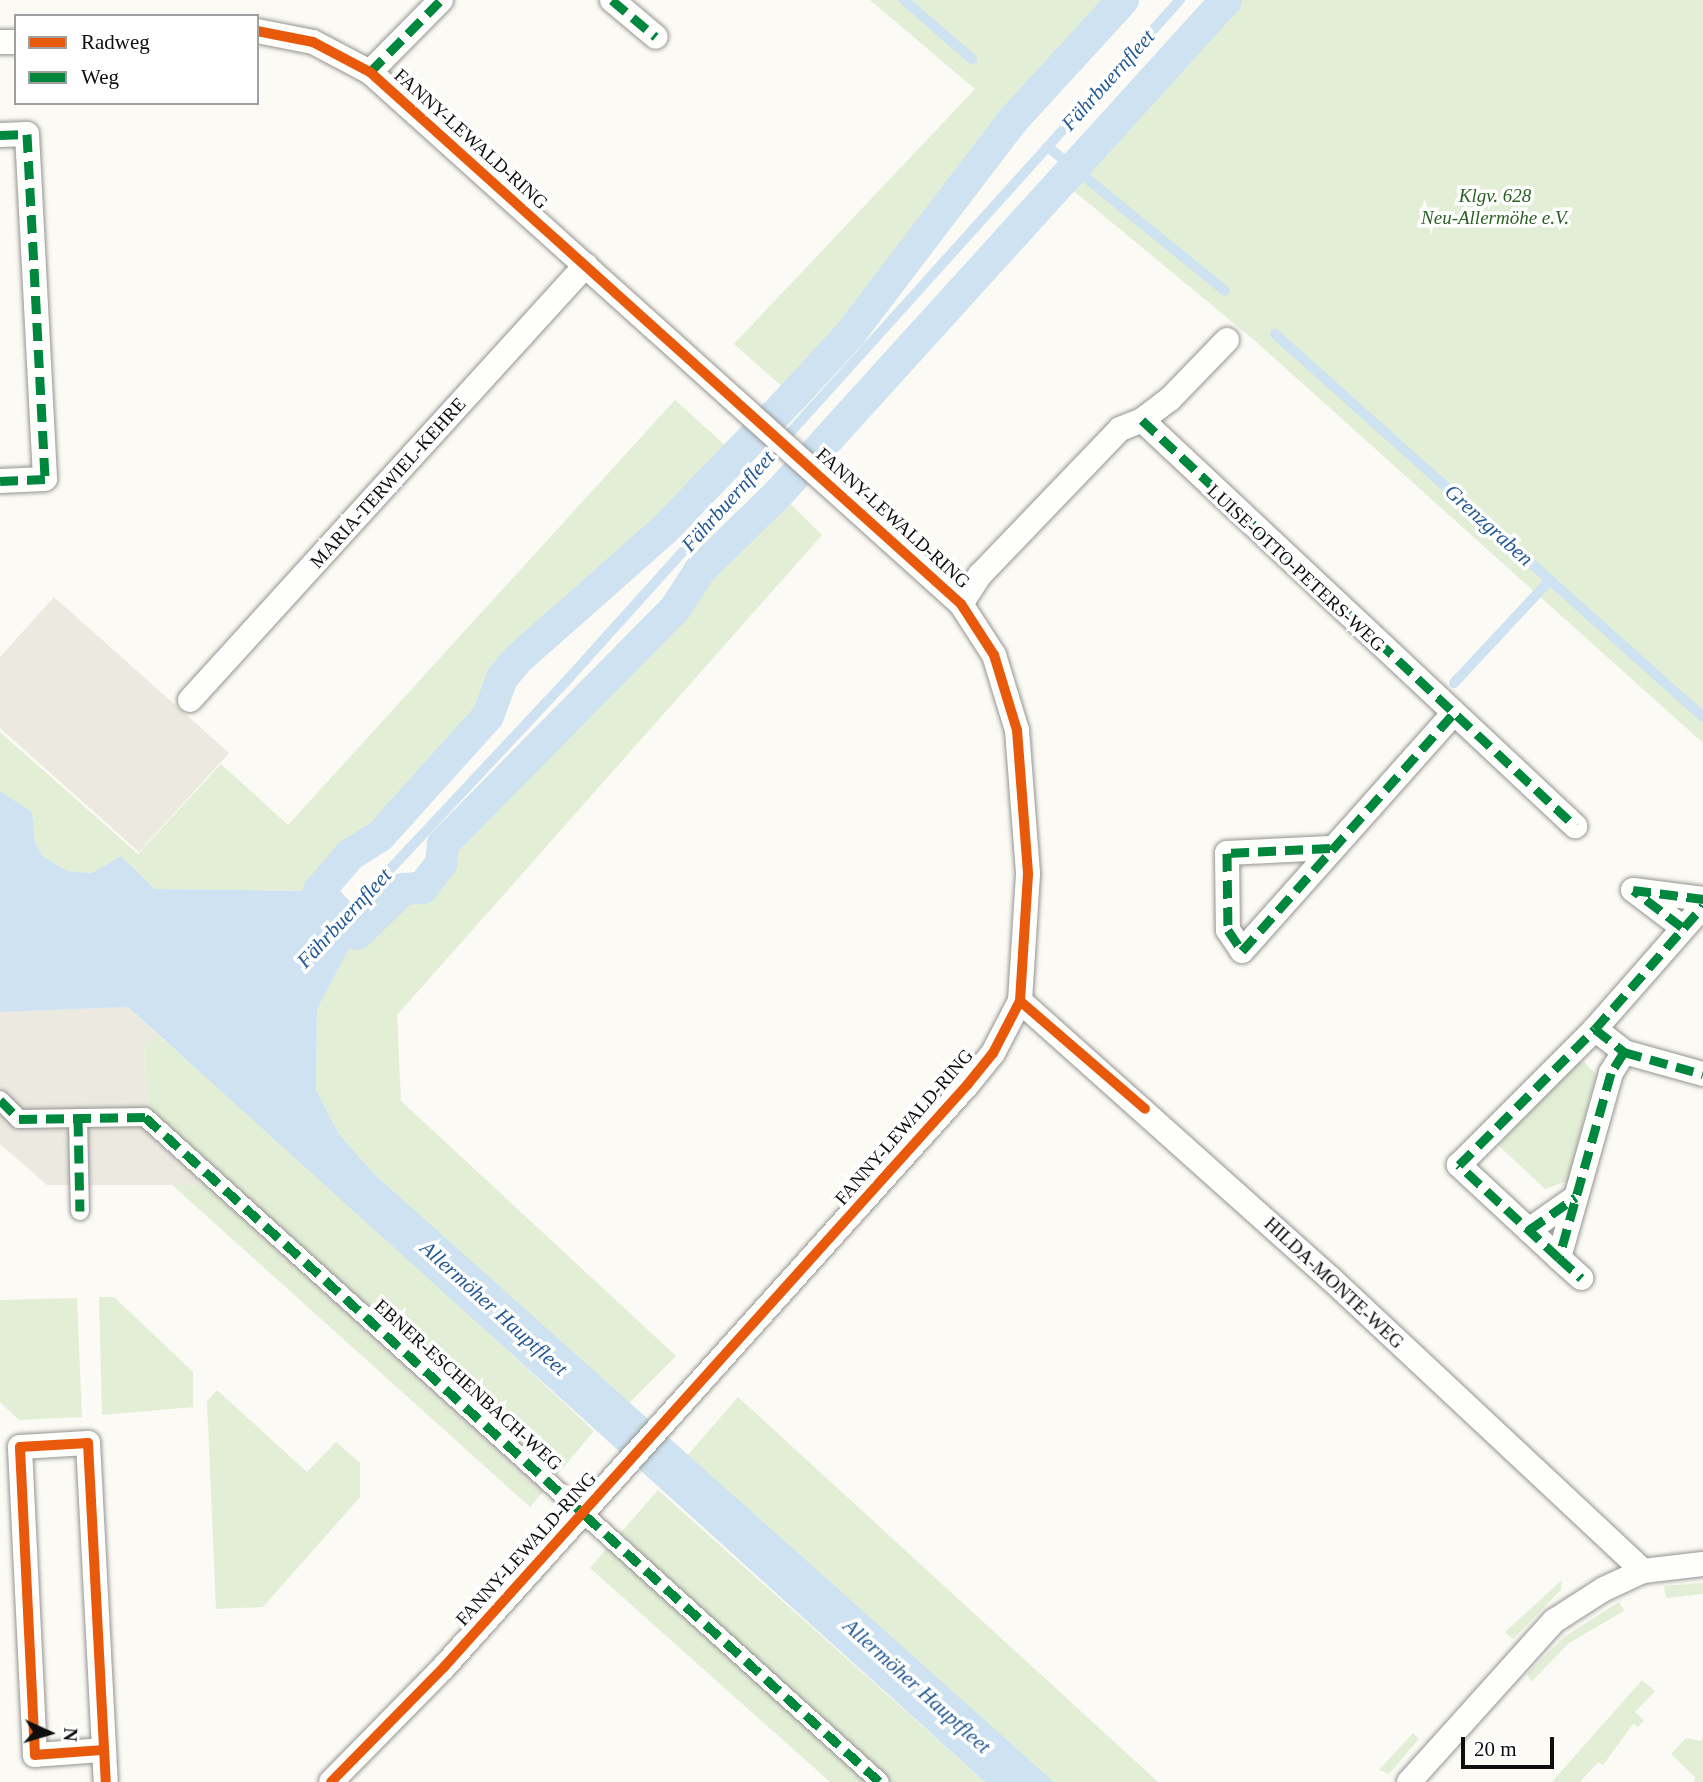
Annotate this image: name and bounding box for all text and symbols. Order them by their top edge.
legend [14,14,259,105]
water label: Fährbuernfleet [1056,24,1160,136]
text: Radweg [81,30,150,54]
street label: FANNY-LEWALD-RING [389,64,553,214]
text: Weg [81,65,119,89]
park label: Klgv. 628 Neu-Allermöhe e.V. [1421,185,1569,229]
street label: MARIA-TERWIEL-KEHRE [305,393,471,573]
street label: FANNY-LEWALD-RING [811,443,975,593]
water label: Fährbuernfleet [676,445,780,557]
water label: Grenzgraben [1440,479,1538,571]
street label: LUISE-OTTO-PETERS-WEG [1202,480,1390,656]
water label: Fährbuernfleet [291,863,397,973]
street label: FANNY-LEWALD-RING [830,1044,978,1210]
street label: HILDA-MONTE-WEG [1259,1212,1409,1354]
water label: Allermöher Hauptfleet [415,1235,573,1381]
street label: EBNER-ESCHENBACH-WEG [369,1295,567,1475]
street label: FANNY-LEWALD-RING [451,1467,601,1631]
water label: Allermöher Hauptfleet [838,1613,996,1759]
north arrow [14,1698,84,1768]
scale bar [1465,1722,1558,1766]
text: N [59,1727,81,1742]
text: 20 m [1474,1737,1517,1761]

